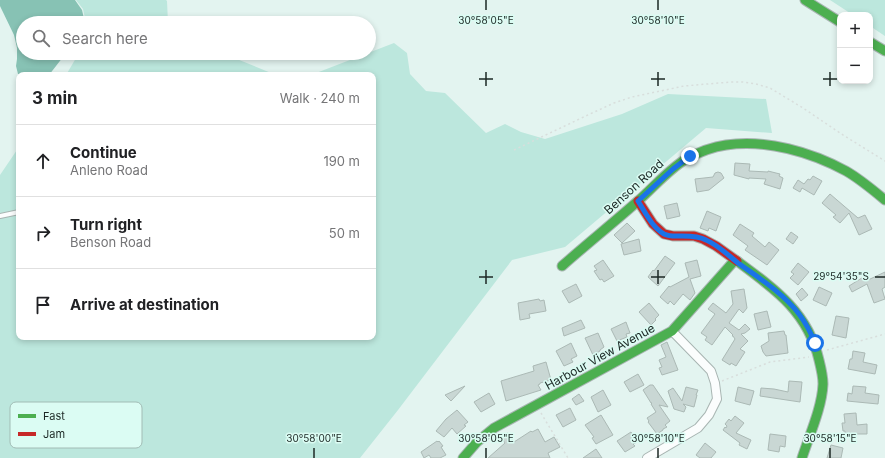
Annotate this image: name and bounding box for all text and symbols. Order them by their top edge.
map controls [837,12,873,84]
button: + [837,12,873,48]
text: 30°58'05"E [458,14,514,26]
text: 30°58'10"E [631,14,685,26]
search box [16,16,376,60]
icon: search [30,27,52,49]
text: Search here [62,29,148,48]
button: − [837,48,873,84]
text: 3 min [32,88,78,108]
text: Walk · 240 m [280,90,360,106]
text: Continue [70,143,137,162]
route end [681,147,699,165]
icon: ahead [32,150,54,172]
text: 190 m [323,153,360,169]
street label: Benson Road [601,156,667,217]
text: Anleno Road [70,162,148,178]
text: Turn right [70,215,142,234]
icon: right [32,222,54,244]
text: 50 m [329,225,360,241]
text: Benson Road [70,234,151,250]
text: 29°54'35"S [813,270,869,282]
icon: arrive [32,294,54,316]
text: Arrive at destination [70,295,219,314]
street label: Harbour View Avenue [542,320,657,393]
route start [806,334,824,352]
legend [10,402,142,448]
text: Fast [43,409,65,423]
text: Jam [43,427,65,441]
text: 30°58'00"E [286,432,342,444]
text: 30°58'05"E [458,432,514,444]
text: 30°58'10"E [631,432,685,444]
text: 30°58'15"E [803,432,857,444]

